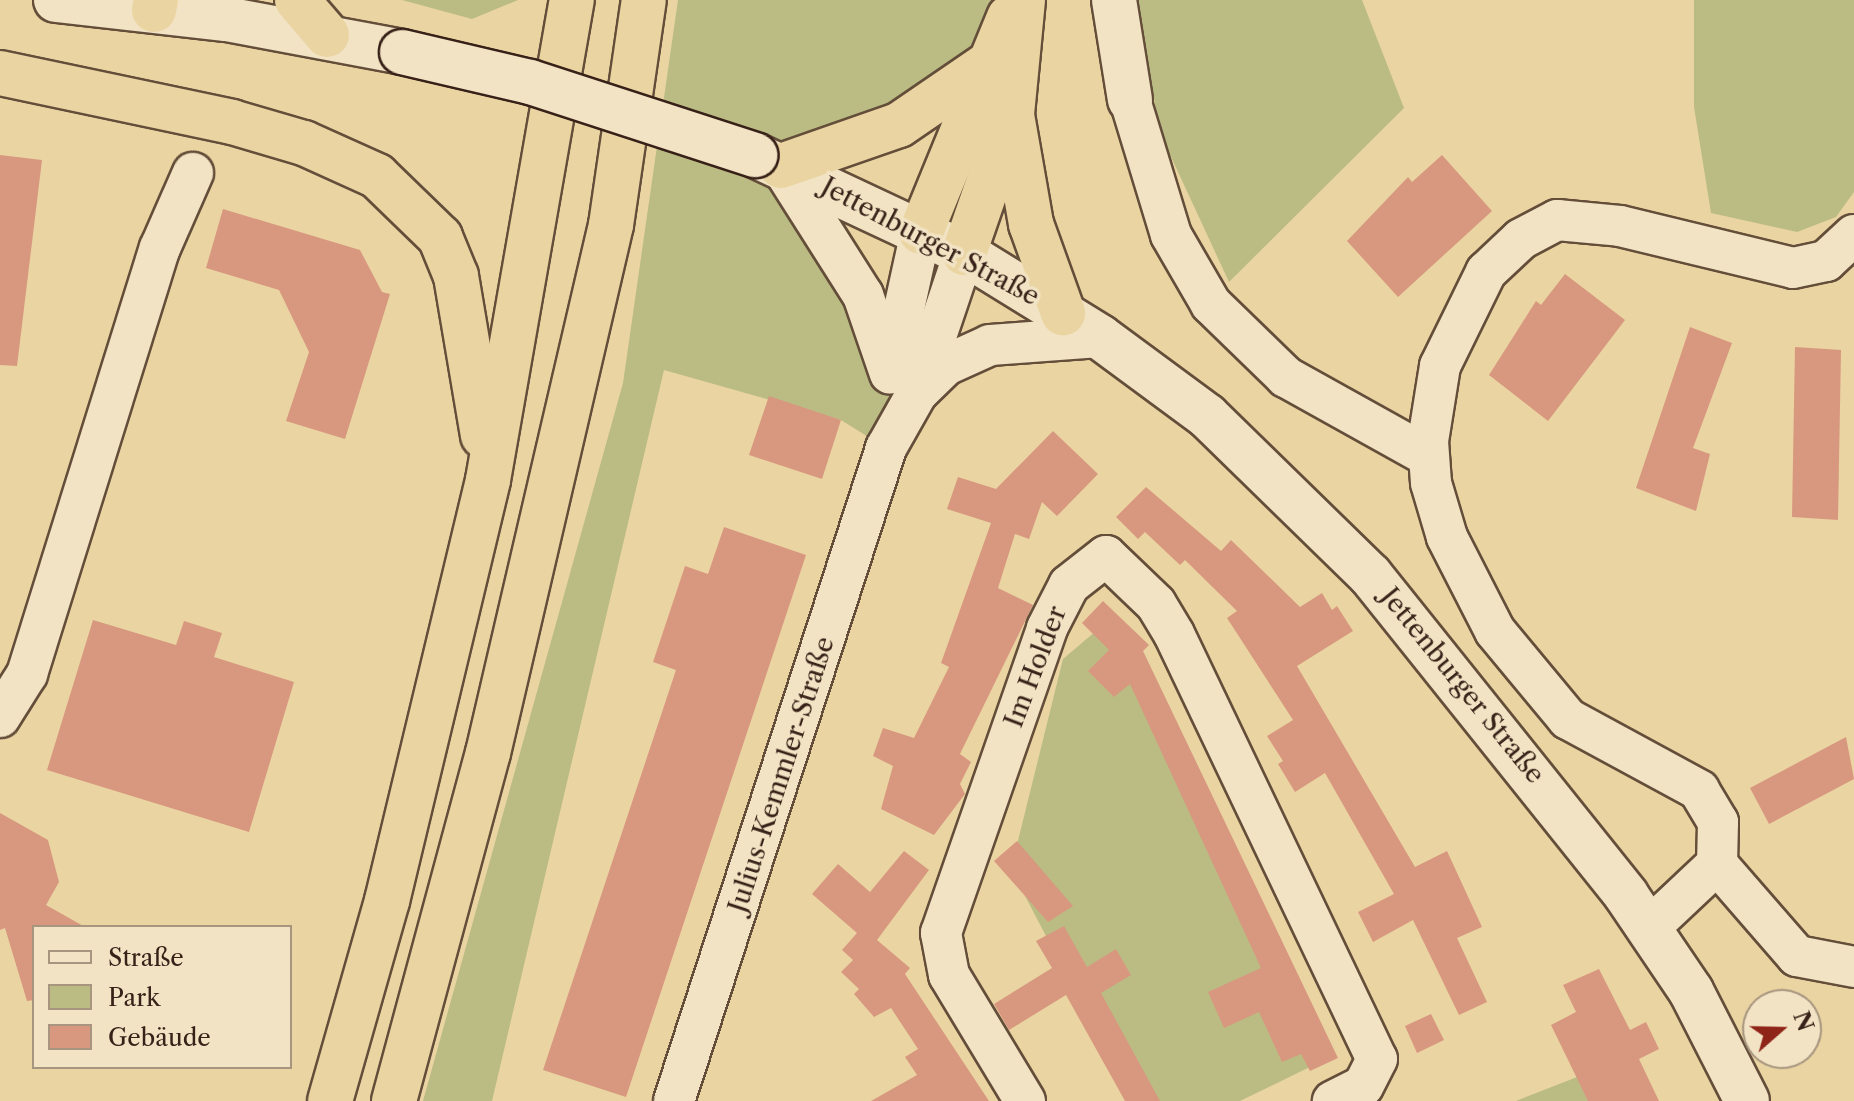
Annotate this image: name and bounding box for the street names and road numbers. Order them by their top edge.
street label: Jettenburger Straße [815,171,1045,313]
street label: Jettenburger Straße [1373,582,1551,790]
street label: Im Holder [999,602,1073,732]
street label: Julius-Kemmler-Straße [723,633,841,917]

